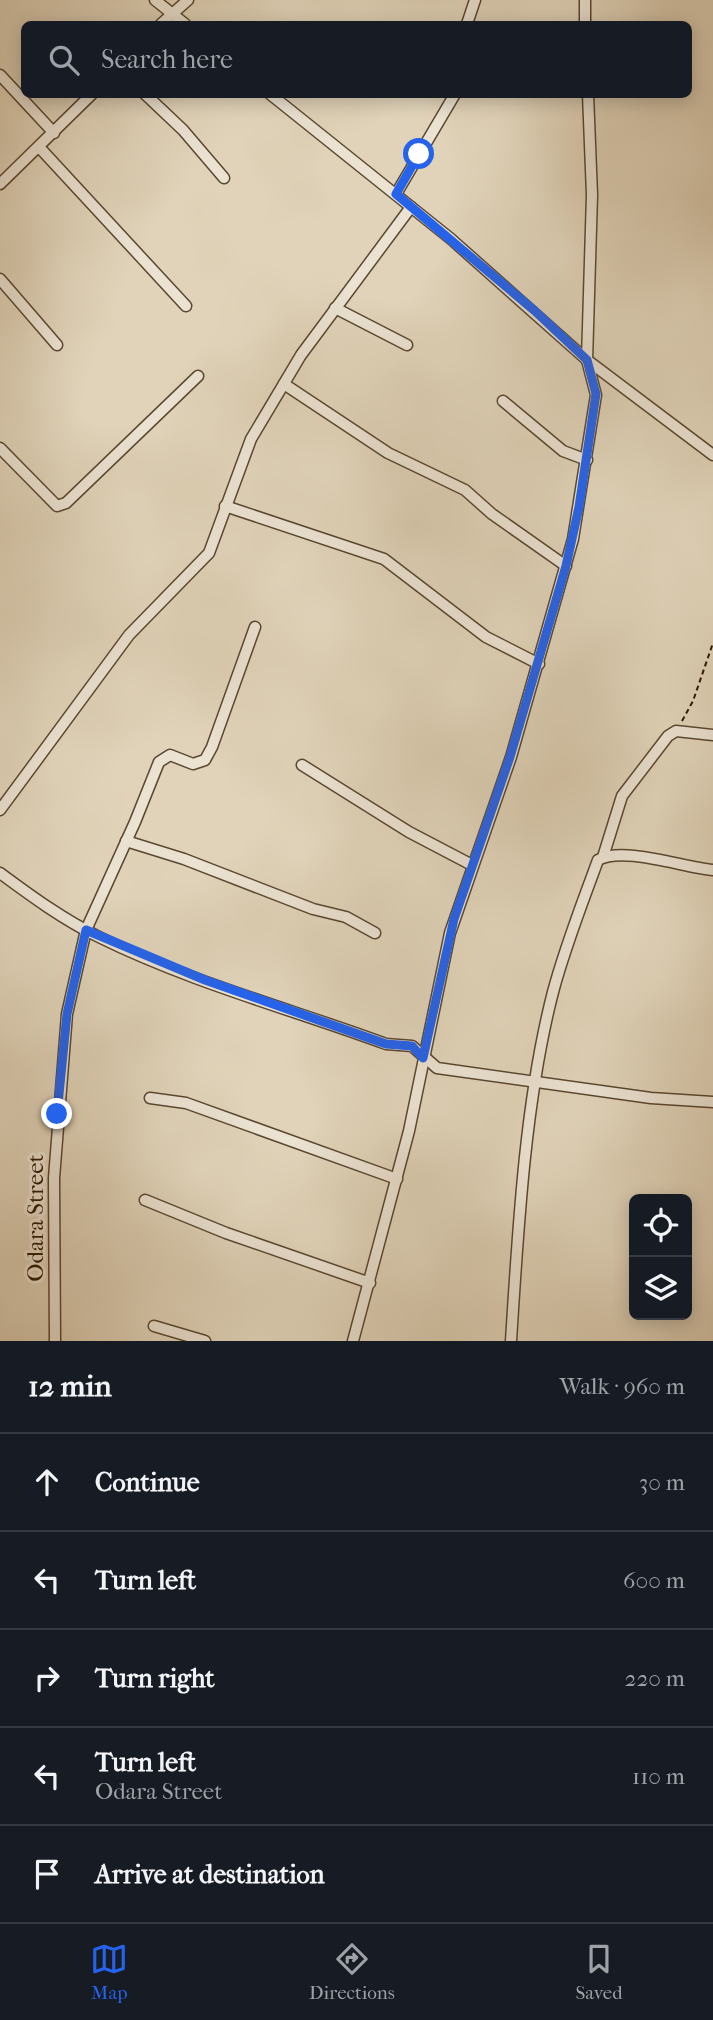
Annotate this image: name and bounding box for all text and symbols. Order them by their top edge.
search box [21,21,692,98]
icon: search [45,41,83,79]
text: Search here [101,44,233,75]
route start [403,138,434,169]
route end [41,1098,72,1129]
street label: Odara Street [22,1154,49,1282]
map controls [629,1194,692,1320]
button: locate [629,1194,692,1257]
button: layers [629,1257,692,1320]
text: 12 min [28,1369,112,1404]
text: Walk · 960 m [559,1373,685,1400]
icon: ahead [28,1463,66,1501]
text: Continue [95,1467,200,1498]
text: 30 m [639,1469,685,1496]
icon: left [28,1561,66,1599]
text: Turn left [95,1565,196,1596]
text: 600 m [623,1567,685,1594]
icon: right [28,1659,66,1697]
text: Turn right [95,1663,215,1694]
text: 220 m [625,1665,685,1692]
text: Turn left [95,1747,196,1778]
icon: left [28,1757,66,1795]
text: 110 m [632,1763,685,1790]
text: Odara Street [95,1778,222,1805]
icon: arrive [28,1855,66,1893]
text: Arrive at destination [95,1859,325,1890]
tab: Map [90,1940,128,2004]
tab: Directions [309,1940,395,2004]
tab: Saved [575,1940,623,2004]

